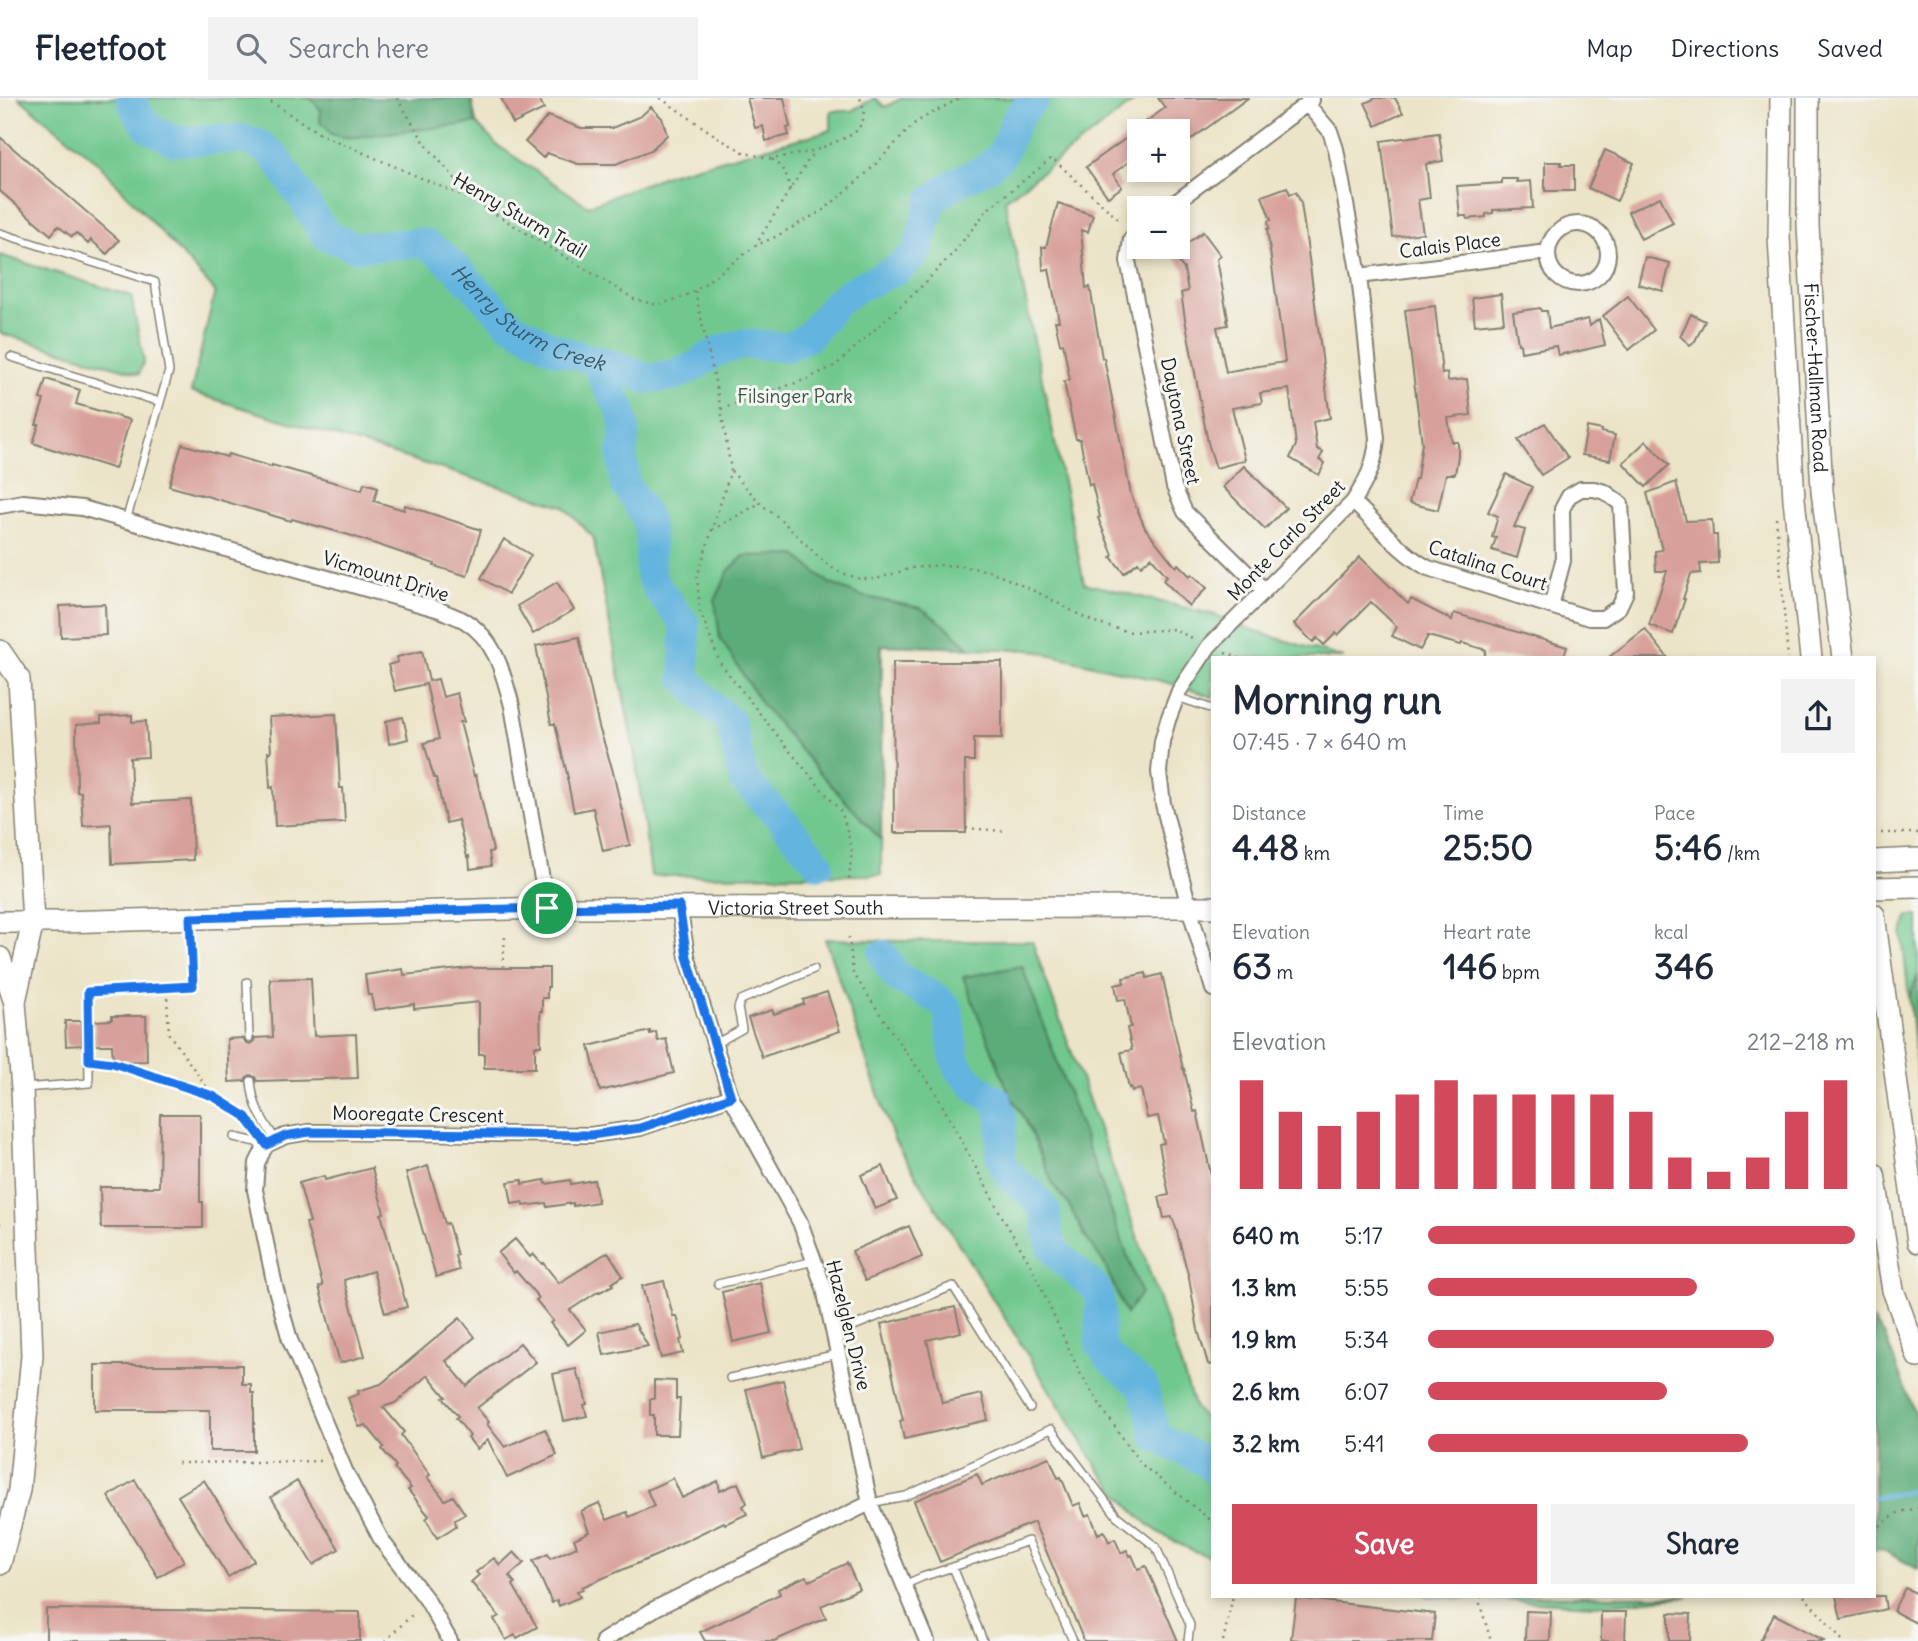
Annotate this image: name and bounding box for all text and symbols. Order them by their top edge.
search box [208,17,698,80]
text: Fleetfoot [35,27,166,69]
icon: search [232,29,270,67]
text: Search here [288,32,429,65]
text: Map [1586,33,1633,63]
text: Directions [1671,33,1779,63]
text: Saved [1817,33,1883,63]
map controls [1127,119,1190,259]
button: + [1127,119,1190,182]
street label: Henry Sturm Trail [449,167,591,263]
button: − [1127,196,1190,259]
street label: Calais Place [1398,227,1502,263]
water label: Henry Sturm Creek [446,258,609,377]
street label: Fischer-Hallman Road [1799,282,1833,473]
street label: Daytona Street [1156,355,1206,487]
park label: Filsinger Park [737,384,853,408]
street label: Monte Carlo Street [1222,475,1350,605]
street label: Catalina Court [1426,534,1550,596]
street label: Vicmount Drive [320,545,452,607]
text: Morning run [1232,677,1442,724]
button: share [1781,679,1855,753]
text: 07:45 · 7 × 640 m [1232,727,1407,756]
text: Distance [1232,801,1306,825]
text: Time [1443,801,1484,825]
text: Pace [1654,801,1695,825]
text: 4.48 [1232,825,1299,869]
text: 25:50 [1443,825,1533,869]
text: 5:46 [1654,825,1722,869]
text: km [1299,841,1330,865]
text: /km [1722,841,1760,865]
pin [517,878,577,938]
icon: arrive [528,889,566,927]
street label: Victoria Street South [708,895,884,920]
text: Elevation [1232,920,1310,944]
text: Heart rate [1443,920,1531,944]
text: kcal [1654,920,1688,944]
text: 63 [1232,944,1272,988]
text: 146 [1443,944,1497,988]
text: 346 [1654,944,1714,988]
text: m [1272,960,1293,984]
text: bpm [1497,960,1540,984]
text: Elevation [1232,1027,1326,1056]
text: 212–218 m [1747,1027,1855,1056]
street label: Mooregate Crescent [332,1101,504,1127]
text: 640 m [1232,1221,1299,1250]
text: 5:17 [1344,1221,1383,1250]
street label: Hazelglen Drive [821,1257,877,1393]
text: 1.3 km [1232,1273,1296,1302]
text: 5:55 [1344,1273,1389,1302]
text: 1.9 km [1232,1325,1297,1354]
text: 5:34 [1344,1325,1389,1354]
text: 2.6 km [1232,1377,1300,1406]
text: 6:07 [1344,1377,1389,1406]
text: 3.2 km [1232,1429,1300,1458]
text: 5:41 [1344,1429,1385,1458]
button: Save [1232,1504,1537,1584]
button: Share [1551,1504,1855,1584]

